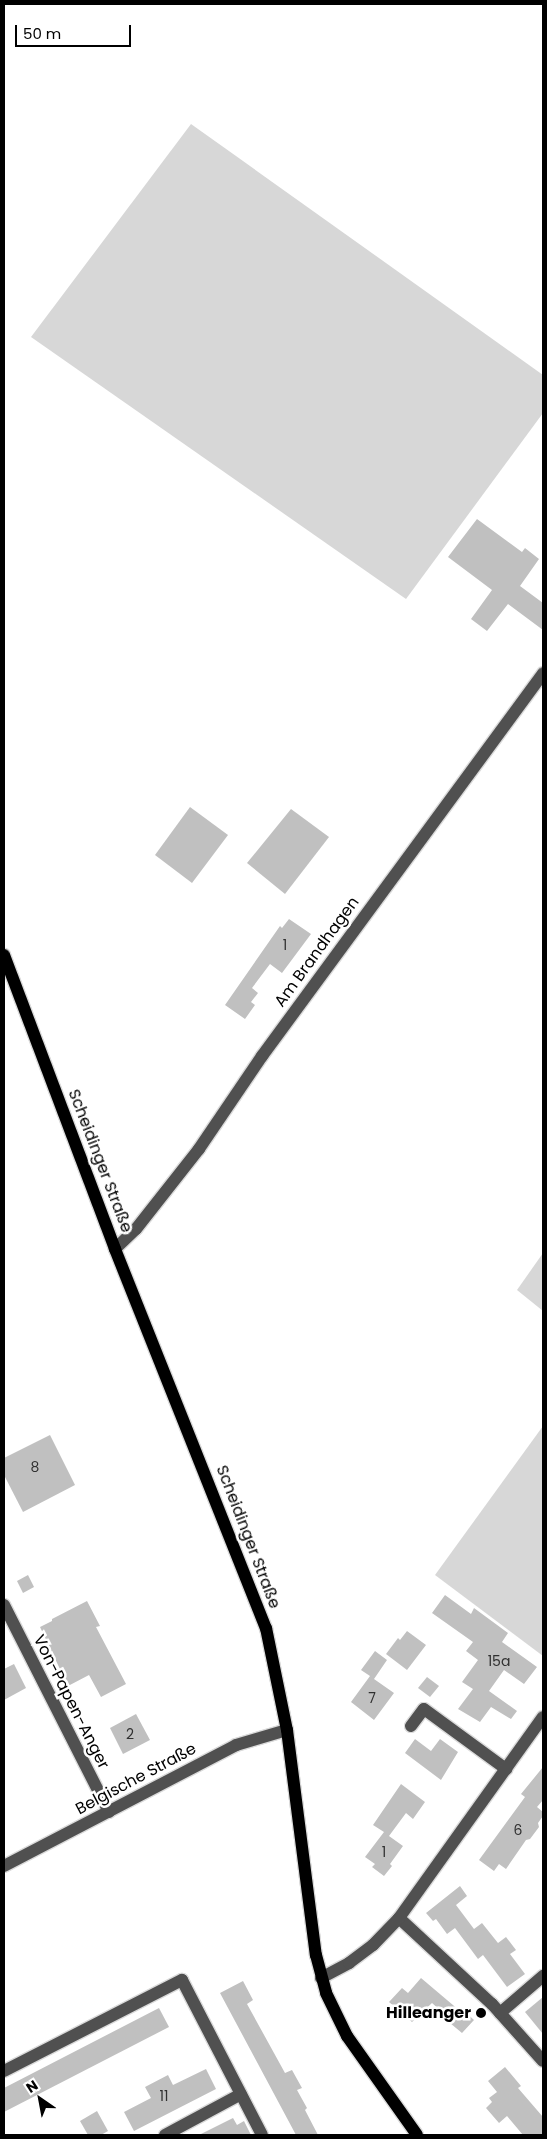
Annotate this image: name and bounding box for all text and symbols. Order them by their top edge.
scale bar [18,15,134,47]
text: 50 m [23,23,61,44]
street label: Am Brandhagen [271,893,363,1011]
house number: 1 [283,937,287,953]
street label: Scheidinger Straße [64,1087,136,1235]
house number: 8 [31,1459,39,1475]
street label: Scheidinger Straße [212,1463,284,1611]
street label: Von-Papen-Anger [29,1632,113,1772]
house number: 15a [488,1653,510,1669]
house number: 7 [368,1690,376,1706]
house number: 2 [126,1726,134,1742]
street label: Belgische Straße [72,1739,200,1819]
house number: 6 [514,1822,522,1838]
house number: 1 [382,1844,386,1860]
place label: Hilleanger [386,2003,471,2023]
marker: Hilleanger [475,2007,487,2019]
north arrow [15,2074,65,2124]
text: N [22,2075,42,2098]
house number: 11 [160,2088,168,2104]

